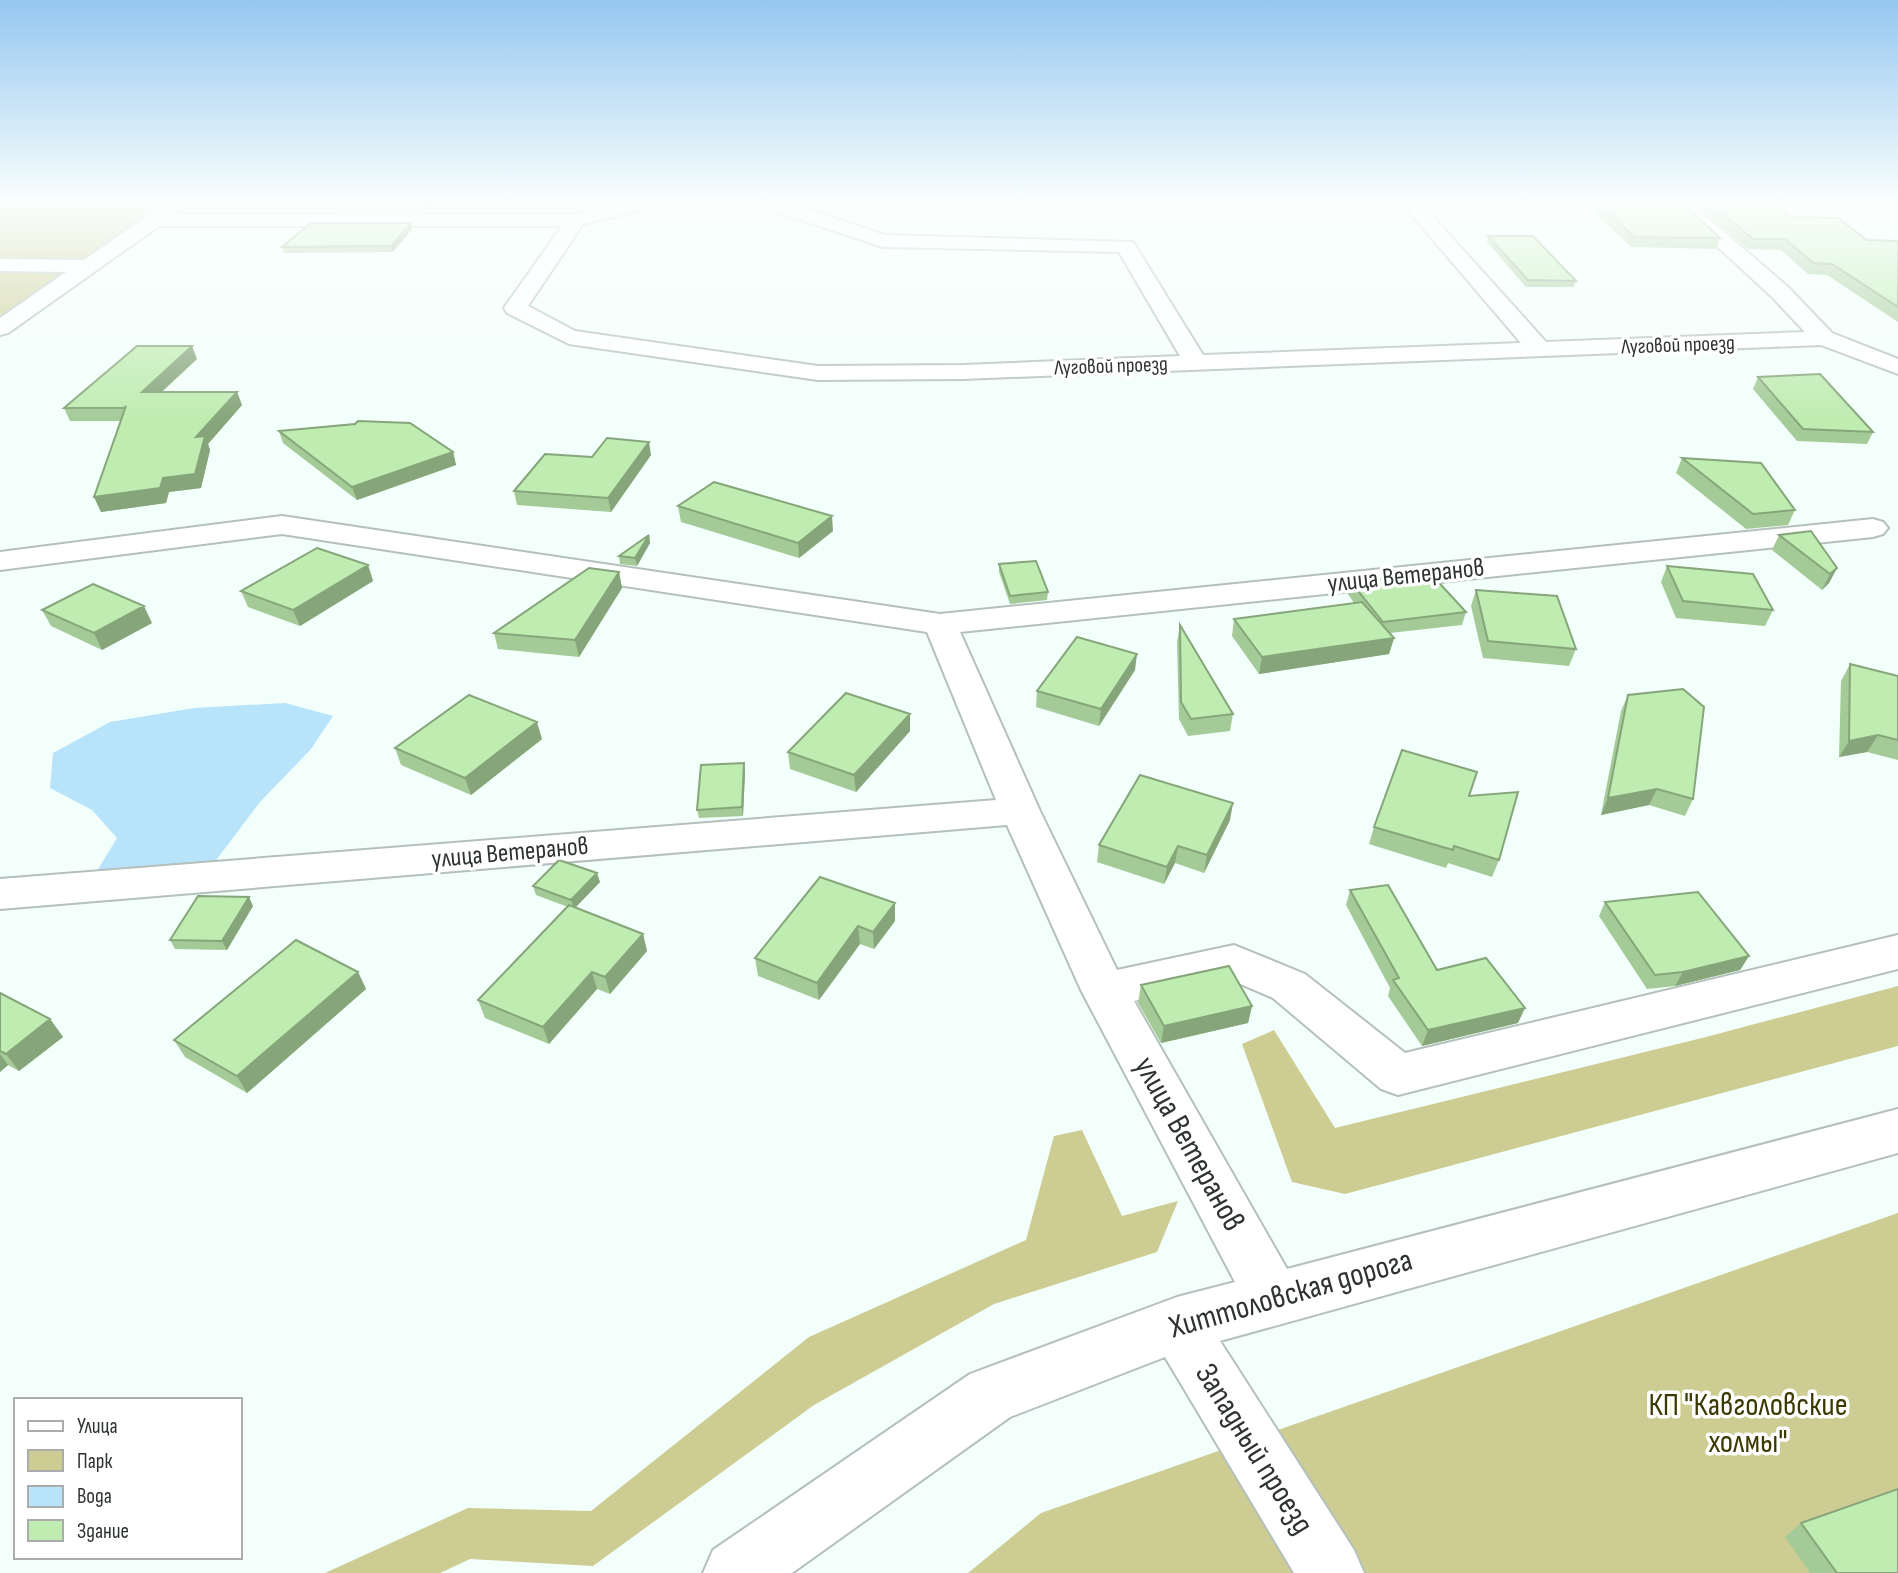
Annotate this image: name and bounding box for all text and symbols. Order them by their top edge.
street label: Луговой проезд [1620,331,1735,360]
street label: Луговой проезд [1053,352,1168,381]
street label: улица Ветеранов [1326,552,1486,600]
street label: улица Ветеранов [430,831,590,875]
street label: улица Ветеранов [1125,1050,1253,1238]
street label: Хиттоловская дорога [1164,1241,1417,1348]
street label: Западный проезд [1186,1357,1322,1541]
park label: КП "Кавголовские холмы" [1648,1386,1848,1462]
legend [14,1398,242,1559]
text: Улица [77,1414,118,1439]
text: Парк [77,1449,112,1474]
text: Вода [77,1484,112,1509]
text: Здание [77,1519,129,1544]

